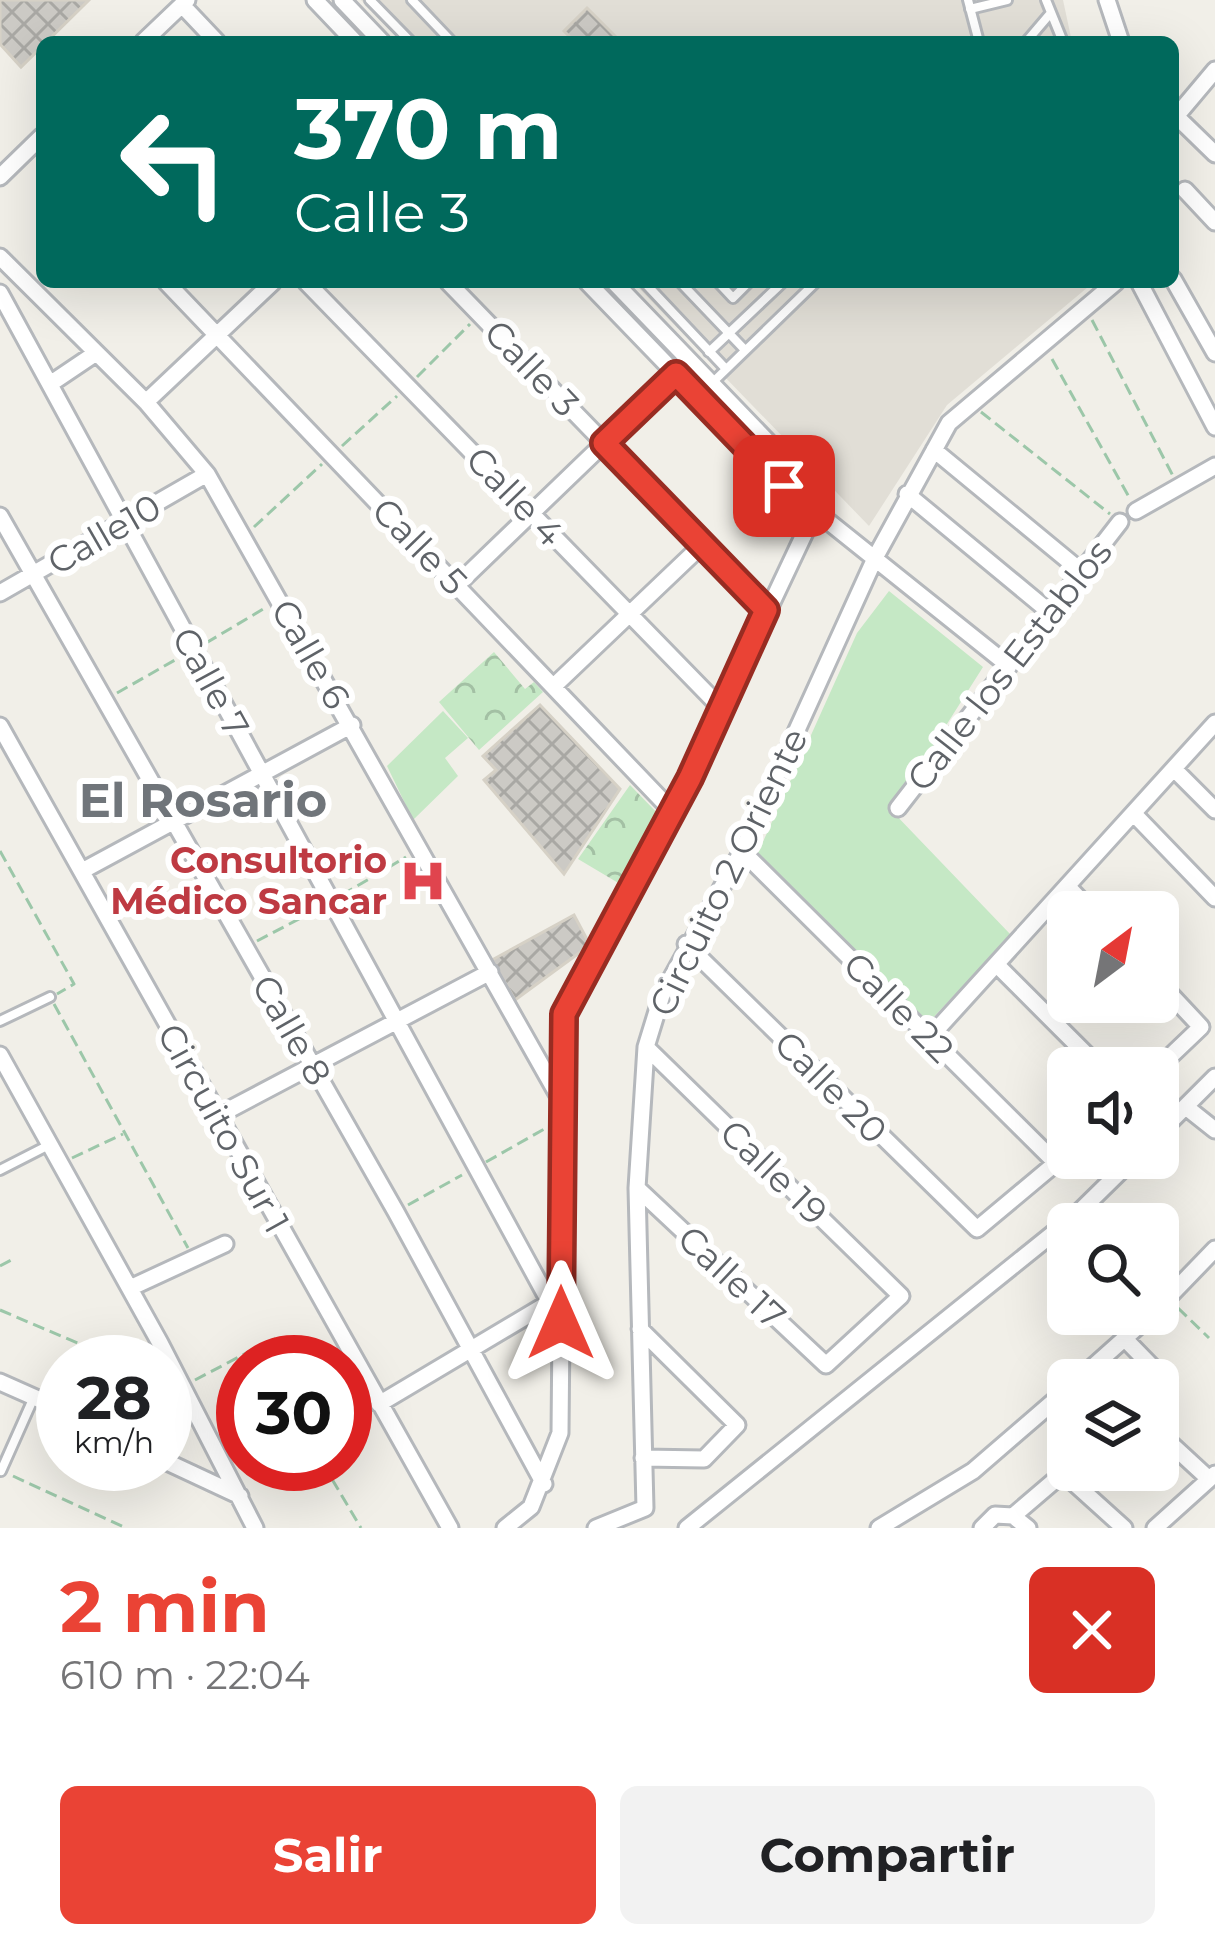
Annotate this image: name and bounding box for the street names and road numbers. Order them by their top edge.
street label: Calle 3 [475,311,589,425]
street label: Calle 4 [457,437,573,555]
street label: Calle10 [40,484,168,584]
street label: Calle 5 [363,488,477,604]
street label: Calle los Establos [897,530,1121,800]
street label: Calle 6 [262,591,360,717]
street label: Calle 7 [163,620,259,744]
street label: Circuito 2 Oriente [639,721,817,1023]
street label: Calle 22 [835,943,963,1071]
street label: Calle 8 [243,967,341,1093]
street label: Circuito Sur 1 [148,1016,300,1240]
street label: Calle 20 [766,1022,896,1152]
street label: Calle 19 [711,1110,837,1234]
street label: Calle 17 [669,1216,795,1338]

